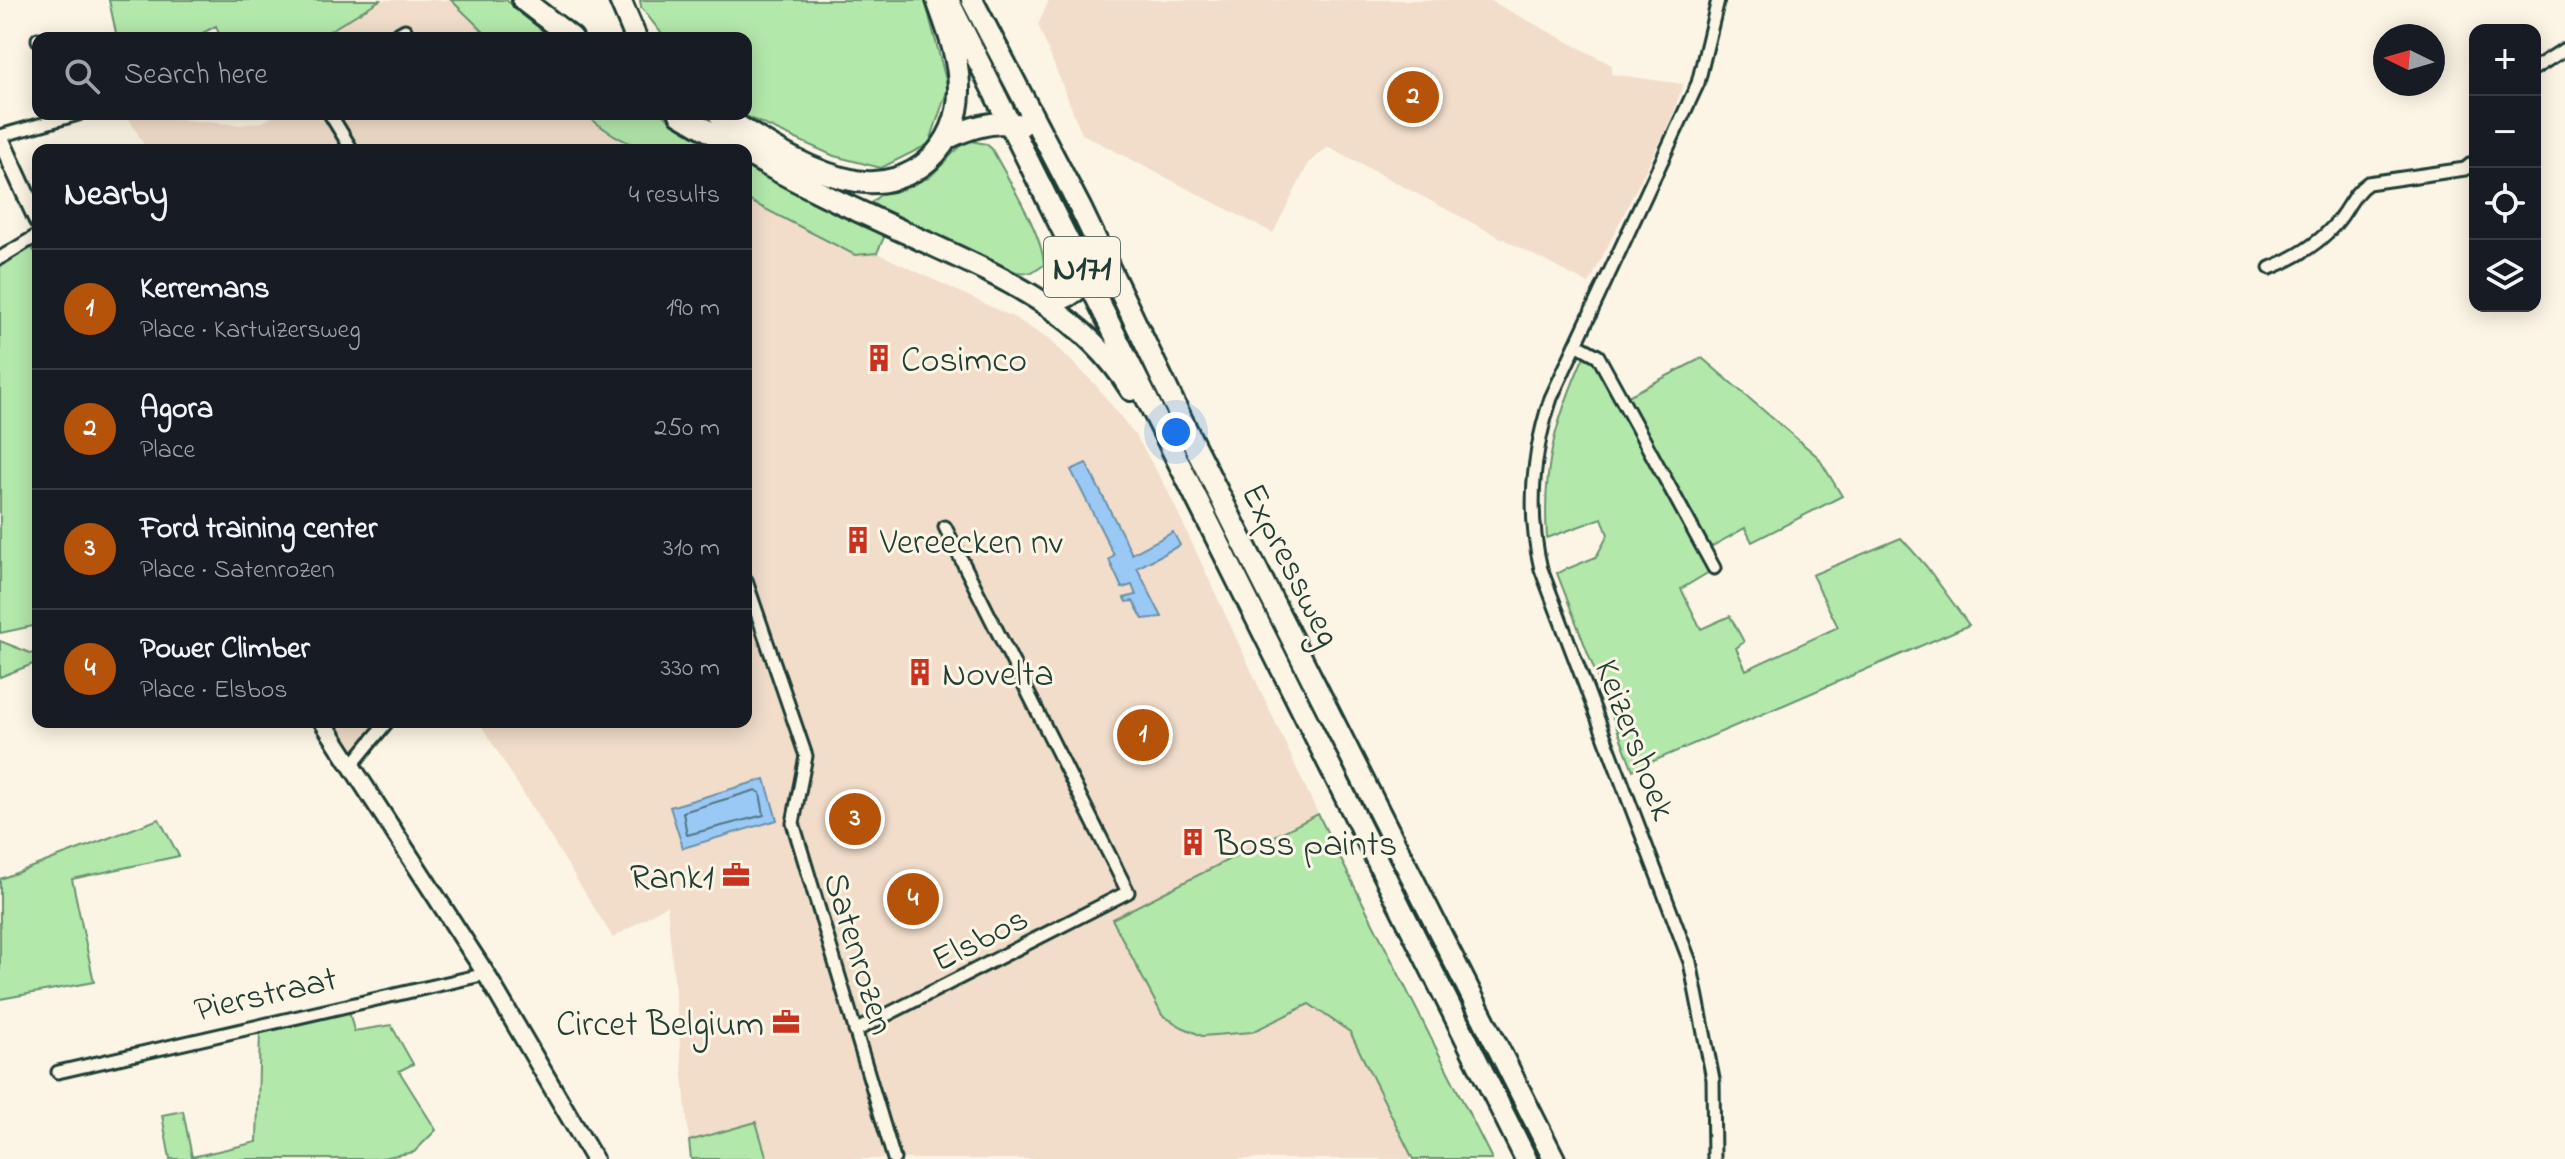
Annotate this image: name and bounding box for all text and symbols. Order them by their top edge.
north arrow [2373,24,2445,96]
map controls [2469,24,2541,312]
button: + [2469,24,2541,96]
search box [32,32,752,120]
icon: search [60,54,104,98]
text: Search here [124,54,268,98]
pin: 2 [1387,67,1439,127]
button: − [2469,96,2541,168]
button: locate [2469,168,2541,240]
text: Nearby [64,171,168,221]
text: 4 results [629,177,720,215]
road number: N171 [1044,237,1120,297]
button: layers [2469,240,2541,312]
text: Kerremans [140,268,270,312]
text: 1 [86,290,94,328]
text: 190 m [666,290,720,328]
text: Place · Kartuizersweg [140,312,361,350]
place label: Cosimco [901,336,1027,389]
building icon: Cosimco [864,343,894,373]
text: Agora [140,388,213,432]
text: 2 [84,410,96,448]
text: 250 m [654,410,720,448]
your location [1156,412,1196,452]
text: Place [140,432,195,470]
street label: Expressweg [1225,475,1353,657]
text: Ford training center [140,508,377,552]
place label: Vereecken nv [879,518,1063,571]
building icon: Vereecken nv [843,525,873,555]
text: 3 [85,530,95,568]
text: 310 m [663,530,720,568]
text: Place · Satenrozen [140,552,335,590]
text: Power Climber [140,628,310,672]
text: 4 [85,650,95,688]
text: 330 m [661,650,720,688]
place label: Novelta [942,650,1054,703]
street label: Keizershoek [1578,652,1688,829]
building icon: Novelta [905,657,935,687]
text: Place · Elsbos [140,672,287,710]
pin: 1 [1117,705,1169,765]
pin: 3 [829,789,881,849]
place label: Boss paints [1214,820,1397,873]
building icon: Boss paints [1178,827,1208,857]
place label: Rank1 [630,853,714,906]
office icon: Rank1 [721,860,751,890]
street label: Satenrozen [807,867,907,1042]
pin: 4 [887,869,939,929]
street label: Elsbos [923,894,1039,988]
street label: Pierstraat [189,954,343,1039]
place label: Circet Belgium [556,1000,764,1053]
office icon: Circet Belgium [771,1007,801,1037]

